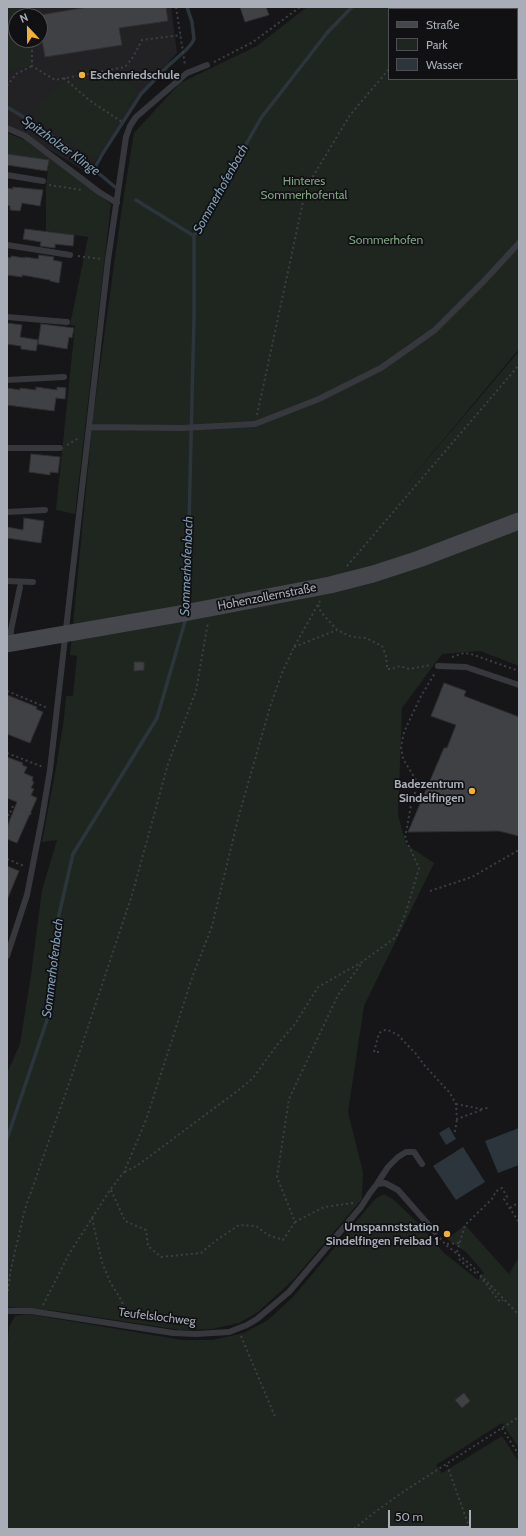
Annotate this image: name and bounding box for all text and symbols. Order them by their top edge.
north arrow [8,8,48,48]
legend [388,8,518,80]
text: N [18,10,30,26]
text: Straße [426,17,459,32]
text: Park [426,37,448,52]
text: Wasser [426,57,463,72]
place label: Eschenriedschule [90,68,180,82]
marker: Eschenriedschule [77,70,87,80]
water label: Spitzholzer Klinge [19,113,103,179]
water label: Sommerhofenbach [190,142,252,236]
park label: Hinteres Sommerhofental [261,174,347,202]
park label: Sommerhofen [349,233,423,247]
water label: Sommerhofenbach [177,516,197,616]
street label: Hohenzollernstraße [216,580,318,614]
place label: Badezentrum Sindelfingen [394,777,464,805]
marker: Badezentrum Sindelfingen [467,786,477,796]
water label: Sommerhofenbach [39,917,67,1019]
place label: Umspannststation Sindelfingen Freibad 1 [326,1220,439,1248]
marker: Umspannststation Sindelfingen Freibad 1 [442,1229,452,1239]
street label: Teufelslochweg [118,1305,196,1329]
scale bar [390,1502,473,1528]
text: 50 m [395,1509,423,1524]

